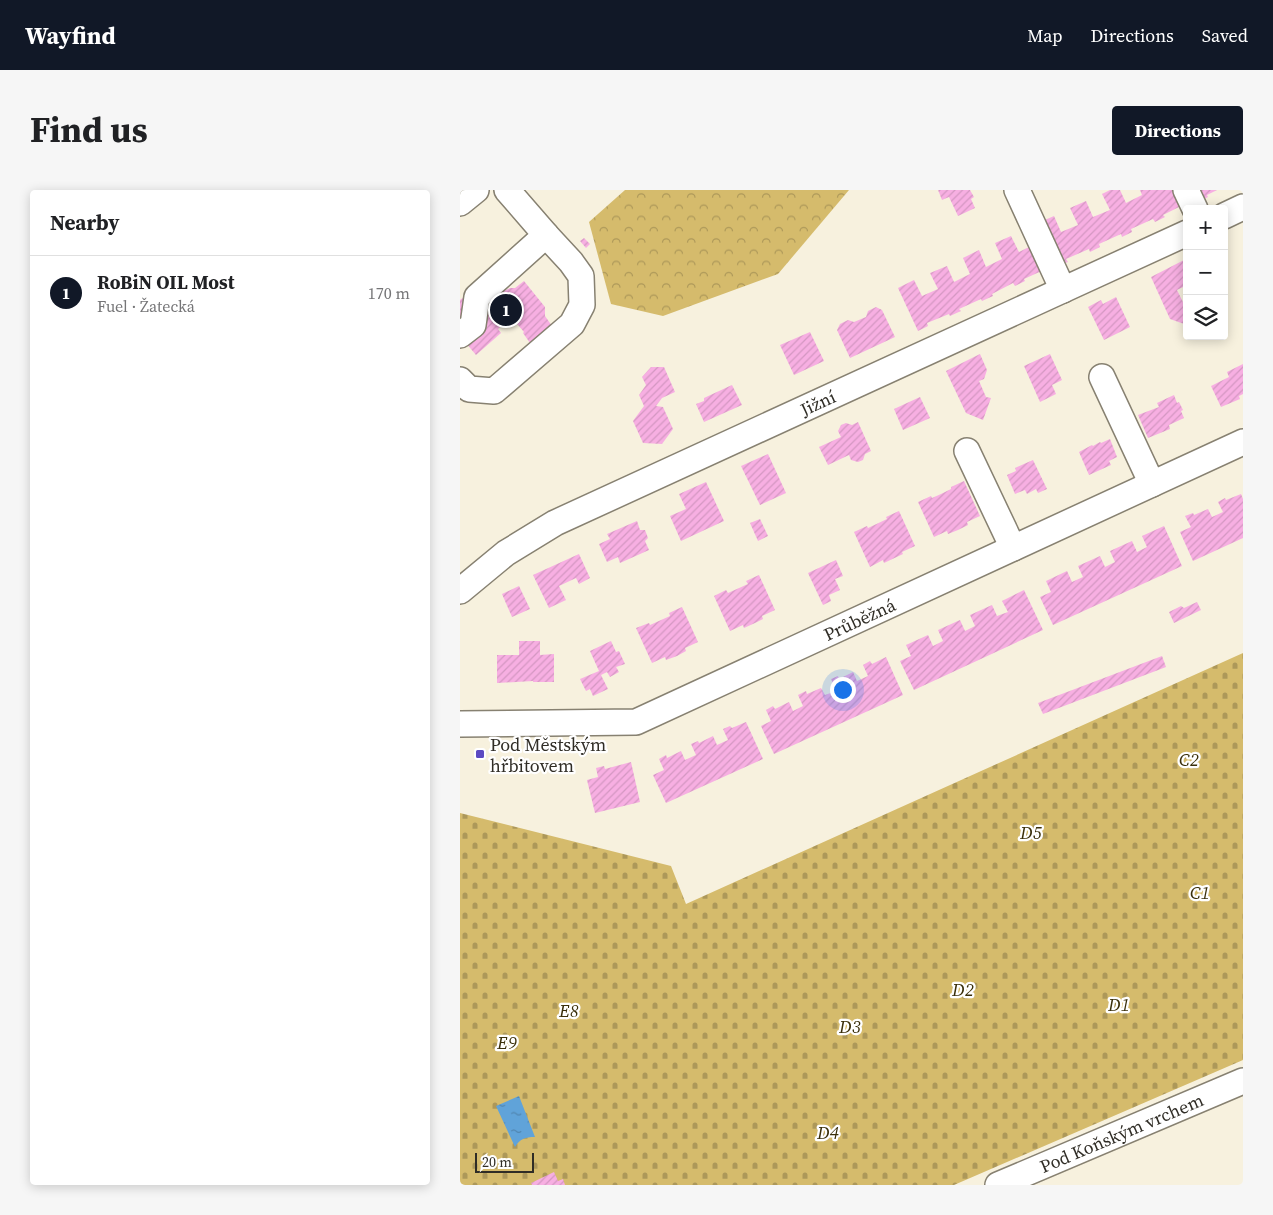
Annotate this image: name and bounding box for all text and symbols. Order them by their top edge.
text: Wayfind [25,19,116,52]
text: Map [1027,23,1063,48]
text: Directions [1091,23,1174,48]
text: Saved [1202,23,1248,48]
text: Find us [30,106,148,154]
button: Directions [1112,106,1243,155]
map controls [1183,205,1228,340]
button: + [1183,205,1228,250]
text: Nearby [50,208,120,237]
button: − [1183,250,1228,295]
text: RoBiN OIL Most [97,269,235,295]
text: 1 [62,282,70,304]
text: 170 m [368,282,410,304]
pin: 1 [490,291,522,329]
text: Fuel · Žatecká [97,295,195,317]
button: layers [1183,295,1228,340]
street label: Jižní [795,384,839,422]
street label: Průběžná [819,591,900,646]
your location [830,677,856,703]
place label: Pod Městským hřbitovem [490,732,606,778]
park label: C2 [1179,747,1199,772]
marker: Pod Městským hřbitovem [474,748,486,760]
park label: D5 [1019,820,1043,845]
park label: C1 [1190,880,1210,905]
park label: D2 [951,977,974,1002]
park label: D1 [1107,992,1130,1017]
park label: E8 [558,998,579,1023]
park label: D3 [838,1014,861,1039]
park label: E9 [496,1030,517,1055]
street label: Pod Koňským vrchem [1036,1087,1207,1178]
park label: D4 [816,1120,839,1145]
scale bar [475,1150,534,1173]
text: 20 m [482,1152,512,1172]

